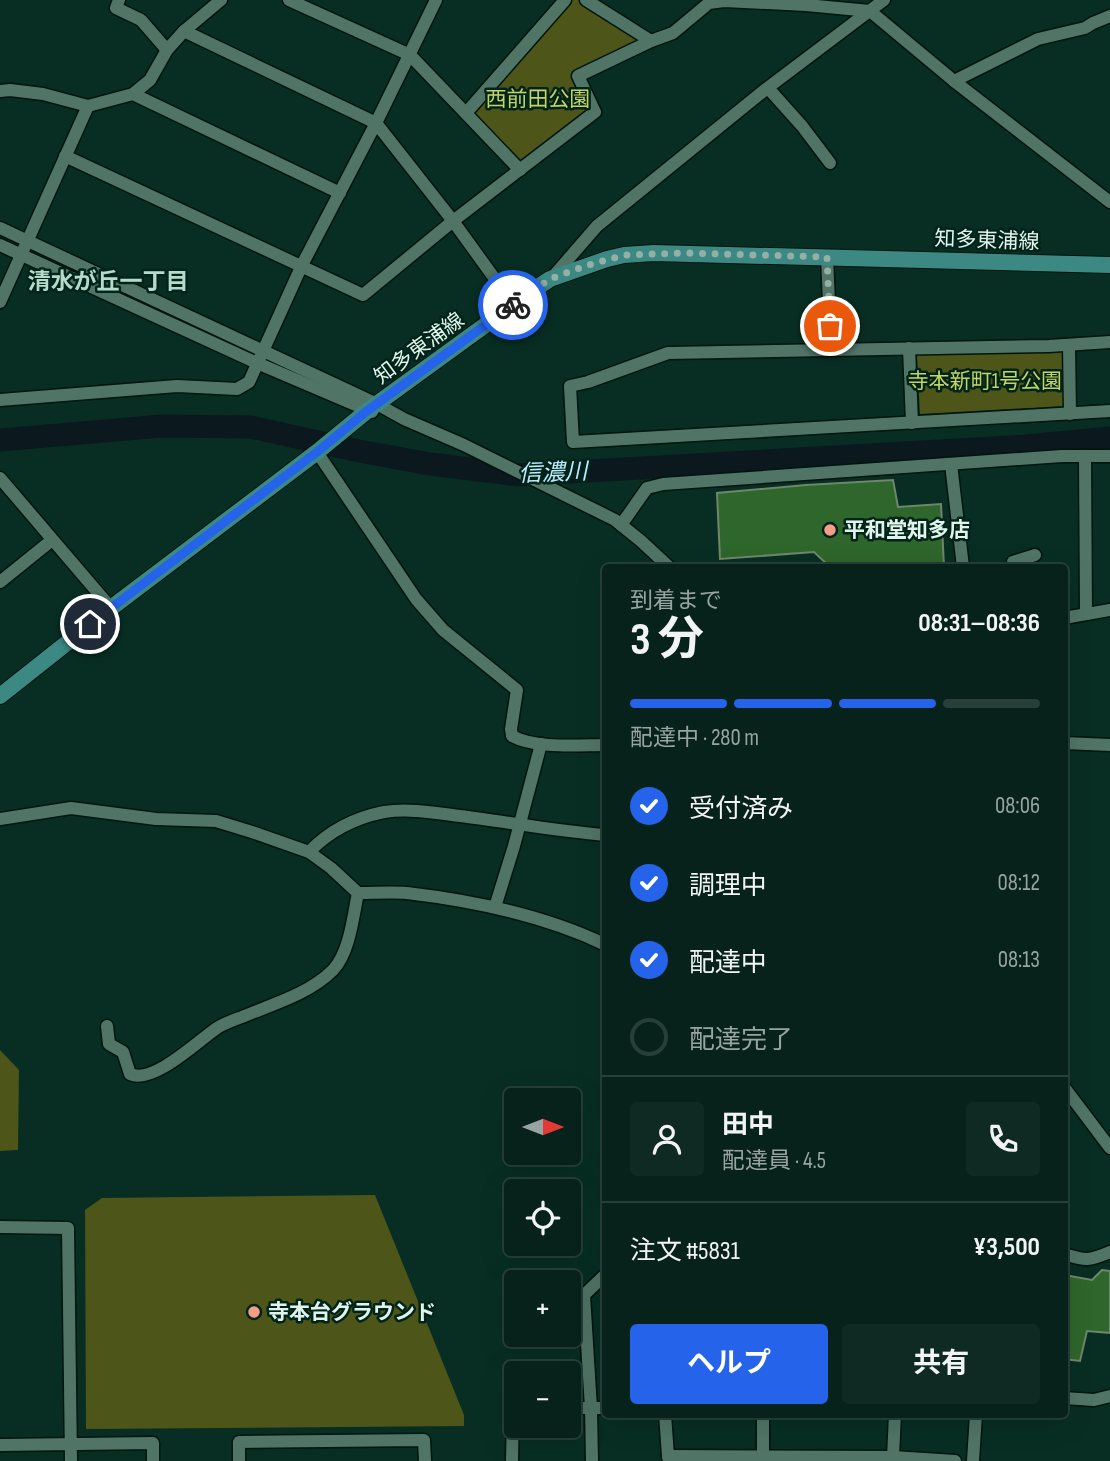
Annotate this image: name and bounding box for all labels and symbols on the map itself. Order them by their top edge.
park label: 西前田公園 [486,87,591,112]
street label: 知多東浦線 [934,226,1040,255]
district label: 清水が丘一丁目 [28,268,189,296]
courier [478,270,548,340]
pin [800,296,860,356]
street label: 知多東浦線 [369,307,469,389]
park label: 寺本新町1号公園 [908,369,1062,394]
water label: 信濃川 [518,458,591,488]
place label: 平和堂知多店 [844,518,970,543]
marker: 平和堂知多店 [822,522,838,538]
pin [60,594,120,654]
north arrow [504,1088,581,1166]
place label: 寺本台グラウンド [268,1300,436,1325]
marker: 寺本台グラウンド [246,1304,262,1320]

